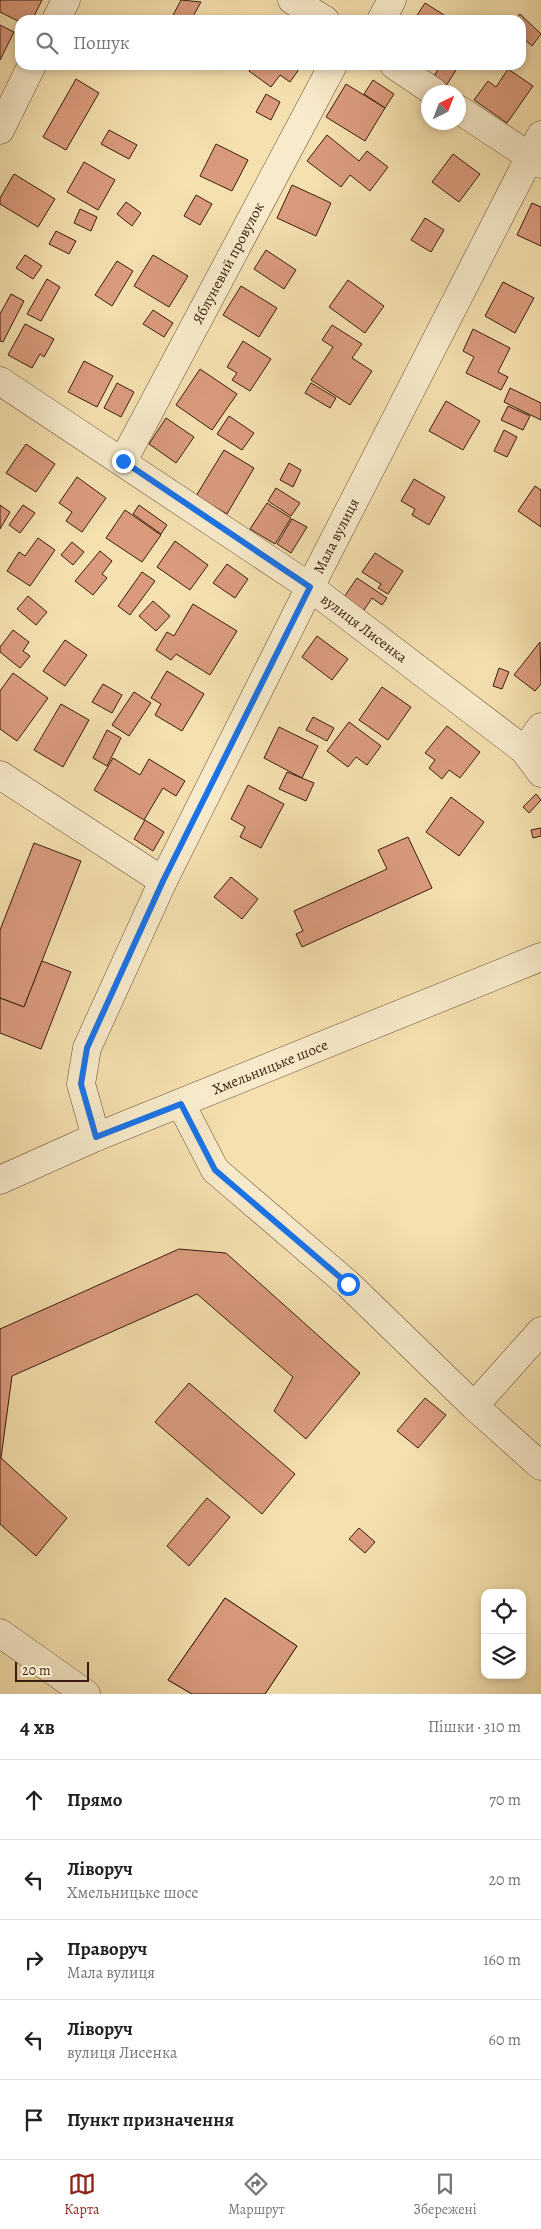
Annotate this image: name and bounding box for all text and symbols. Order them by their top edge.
search box [15,15,526,70]
icon: search [33,29,61,57]
text: Пошук [73,30,130,56]
north arrow [421,85,466,130]
street label: Яблуневий провулок [187,198,269,327]
route end [112,450,135,473]
street label: Мала вулиця [308,495,364,577]
street label: вулиця Лисенка [317,589,411,667]
street label: Хмельницьке шосе [209,1035,331,1099]
route start [337,1273,360,1296]
map controls [481,1589,526,1679]
button: locate [481,1589,526,1634]
button: layers [481,1634,526,1679]
scale bar [15,1659,89,1682]
text: 20 m [22,1661,51,1680]
text: 4 хв [20,1713,55,1741]
text: Пішки · 310 m [428,1716,521,1738]
icon: ahead [20,1786,48,1814]
text: Прямо [67,1787,122,1813]
text: 70 m [489,1789,521,1811]
text: Ліворуч [67,1856,133,1882]
icon: left [20,1866,48,1894]
text: 20 m [488,1869,521,1891]
text: Хмельницьке шосе [67,1882,199,1904]
text: Праворуч [67,1936,147,1962]
icon: right [20,1946,48,1974]
text: 160 m [483,1949,521,1971]
text: Мала вулиця [67,1962,155,1984]
text: Ліворуч [67,2016,133,2042]
icon: left [20,2026,48,2054]
text: 60 m [489,2029,521,2051]
text: вулиця Лисенка [67,2042,177,2064]
icon: arrive [20,2106,48,2134]
text: Пункт призначення [67,2107,234,2133]
tab: Карта [64,2170,100,2219]
tab: Маршрут [228,2170,285,2219]
tab: Збережені [413,2170,477,2219]

